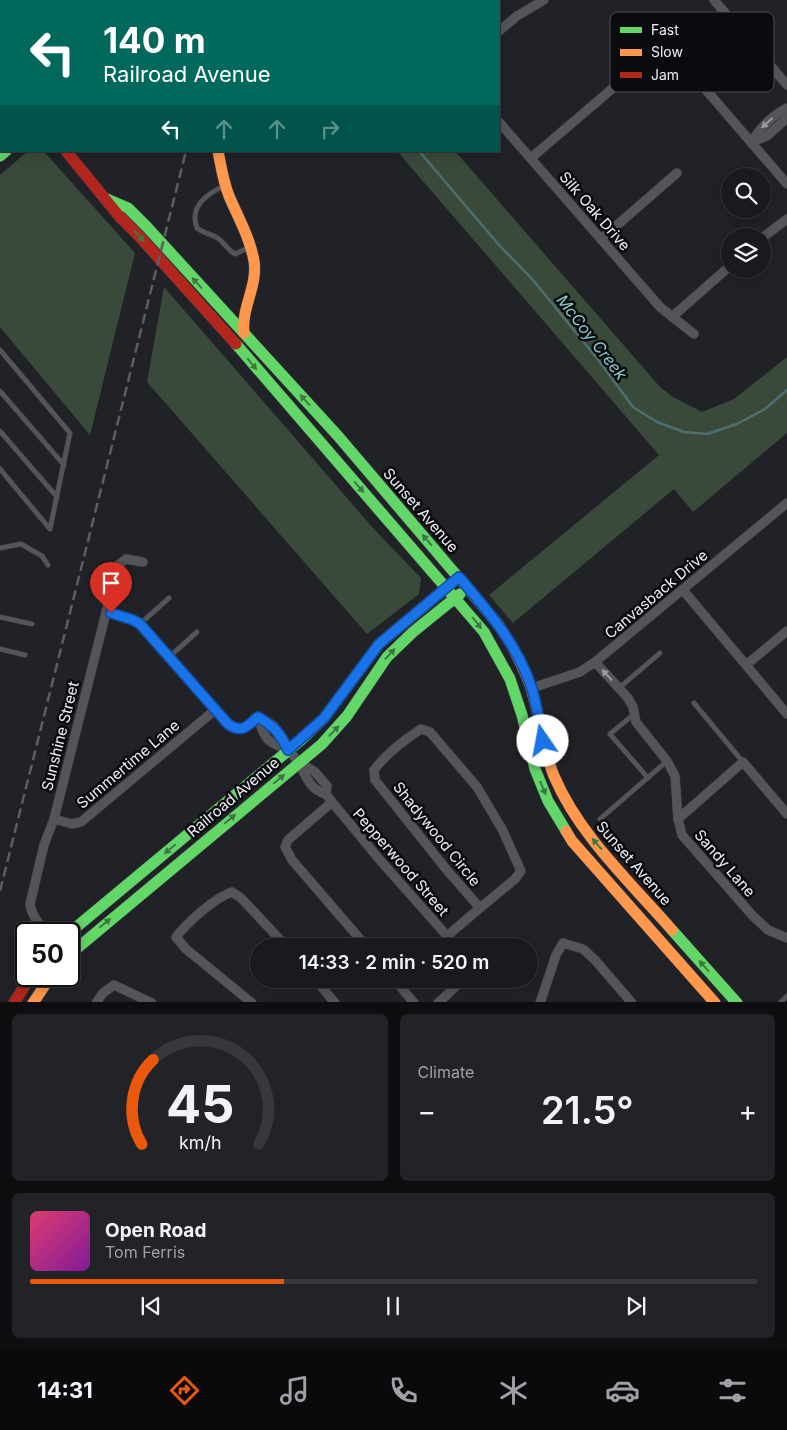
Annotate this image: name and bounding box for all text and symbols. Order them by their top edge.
legend [610,12,774,92]
text: 140 m [103,19,206,61]
icon: left [20,20,85,85]
text: Fast [651,21,679,38]
text: Slow [651,43,683,60]
text: Railroad Avenue [103,61,271,87]
text: Jam [651,66,679,83]
icon: left [157,115,185,143]
icon: ahead [210,115,238,143]
icon: ahead [263,115,291,143]
icon: right [316,115,344,143]
one-way arrow [760,117,773,128]
street label: Silk Oak Drive [555,167,635,255]
map controls [721,168,771,278]
button: search [721,168,771,218]
button: layers [721,228,771,278]
one-way arrow [133,229,145,241]
one-way arrow [191,277,203,289]
water label: McCoy Creek [552,290,632,384]
one-way arrow [247,357,258,370]
one-way arrow [299,395,311,407]
street label: Sunset Avenue [379,464,463,556]
one-way arrow [353,480,364,493]
one-way arrow [421,535,433,547]
street label: Canvasback Drive [601,545,711,643]
pin [90,562,132,613]
icon: arrive [97,569,125,597]
one-way arrow [471,616,482,629]
one-way arrow [384,649,396,661]
one-way arrow [601,670,613,682]
street label: Sunshine Street [37,679,83,793]
position arrow [516,714,568,766]
street label: Summertime Lane [73,715,183,813]
one-way arrow [328,726,340,738]
street label: Railroad Avenue [183,753,283,841]
one-way arrow [273,773,286,784]
street label: Shadywood Circle [389,778,485,890]
one-way arrow [539,781,547,795]
street label: Pepperwood Street [349,804,453,920]
one-way arrow [224,814,237,825]
street label: Sunset Avenue [592,817,676,909]
street label: Sandy Lane [690,825,760,901]
one-way arrow [591,838,602,851]
one-way arrow [164,843,177,854]
one-way arrow [99,918,112,929]
speed limit sign: 50 [15,922,80,987]
text: 14:33 · 2 min · 520 m [299,951,489,974]
one-way arrow [698,961,710,973]
text: Climate [418,1062,474,1082]
text: 45 [166,1073,234,1136]
text: 21.5° [541,1087,634,1133]
text: − [418,1094,436,1128]
text: + [738,1094,757,1128]
text: km/h [179,1132,221,1153]
text: Open Road [105,1219,206,1242]
text: Tom Ferris [105,1242,185,1262]
icon: previous [137,1292,165,1320]
icon: pause [379,1292,407,1320]
icon: next [622,1292,650,1320]
icon: directions [167,1373,202,1408]
icon: music [277,1373,312,1408]
icon: phone [386,1373,421,1408]
icon: climate [496,1373,531,1408]
icon: car [605,1373,640,1408]
icon: filters [715,1373,750,1408]
text: 14:31 [37,1377,93,1403]

